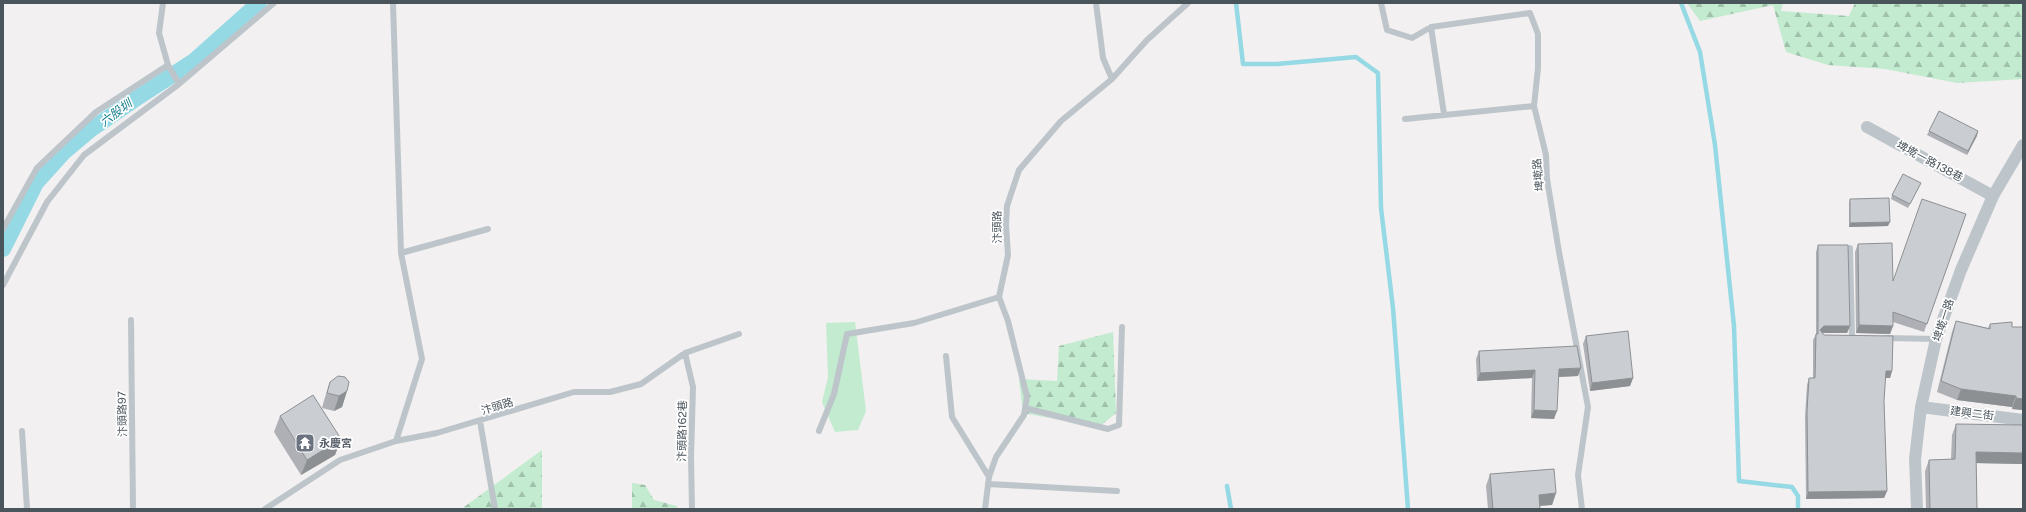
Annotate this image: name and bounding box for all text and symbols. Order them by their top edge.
water label: 六股圳 [97,95,136,129]
street label: 埤墘一路138巷 [1895,138,1965,184]
street label: 埤墘路 [1530,158,1546,192]
street label: 汴頭路 [991,210,1003,244]
street label: 埤墘一路 [1930,297,1956,343]
street label: 汴頭路97 [116,390,128,437]
street label: 汴頭路 [479,395,515,417]
street label: 汴頭路162巷 [675,400,689,462]
street label: 建興二街 [1949,404,1995,422]
temple icon: 永慶宮 [294,432,316,454]
place label: 永慶宮 [319,437,352,449]

